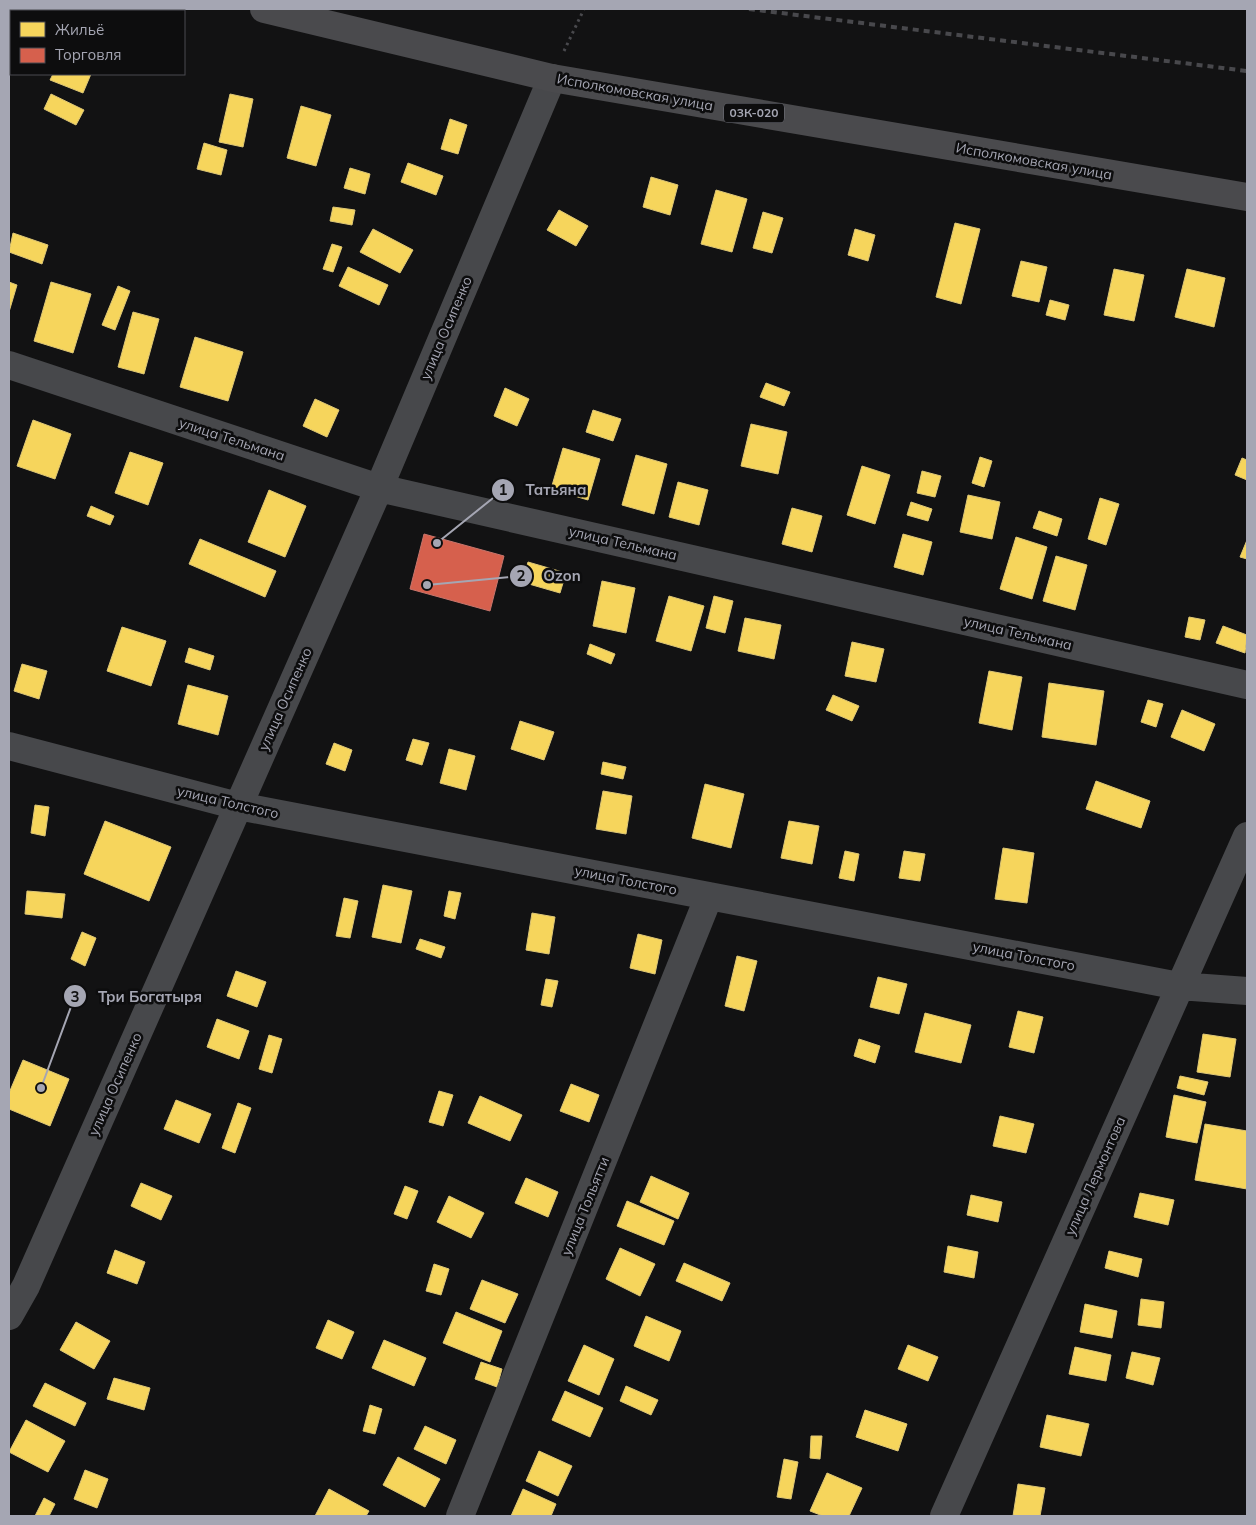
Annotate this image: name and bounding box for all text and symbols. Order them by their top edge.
legend [10,10,185,75]
text: Жильё [55,20,104,39]
text: Торговля [55,45,122,64]
street label: Исполкомовская улица [555,69,715,115]
road number: 03К-020 [724,104,784,122]
street label: Исполкомовская улица [954,138,1114,184]
street label: улица Осипенко [416,273,476,383]
street label: улица Тельмана [177,413,287,465]
callout: Татьяна [490,475,596,505]
text: 1 [498,480,508,499]
text: Татьяна [526,480,586,499]
street label: улица Тельмана [567,522,679,564]
callout: Ozon [508,561,591,591]
text: 2 [516,566,526,585]
text: Ozon [543,566,581,585]
street label: улица Тельмана [962,612,1074,654]
street label: улица Осипенко [254,645,316,753]
street label: улица Толстого [175,782,281,822]
street label: улица Толстого [573,861,679,899]
street label: улица Толстого [971,937,1077,975]
callout: Три Богатыря [62,981,212,1011]
text: 3 [70,987,80,1006]
text: Три Богатыря [98,987,202,1006]
street label: улица Осипенко [84,1030,146,1138]
street label: улица Лермонтова [1061,1114,1129,1238]
street label: улица Тольятти [557,1154,613,1258]

